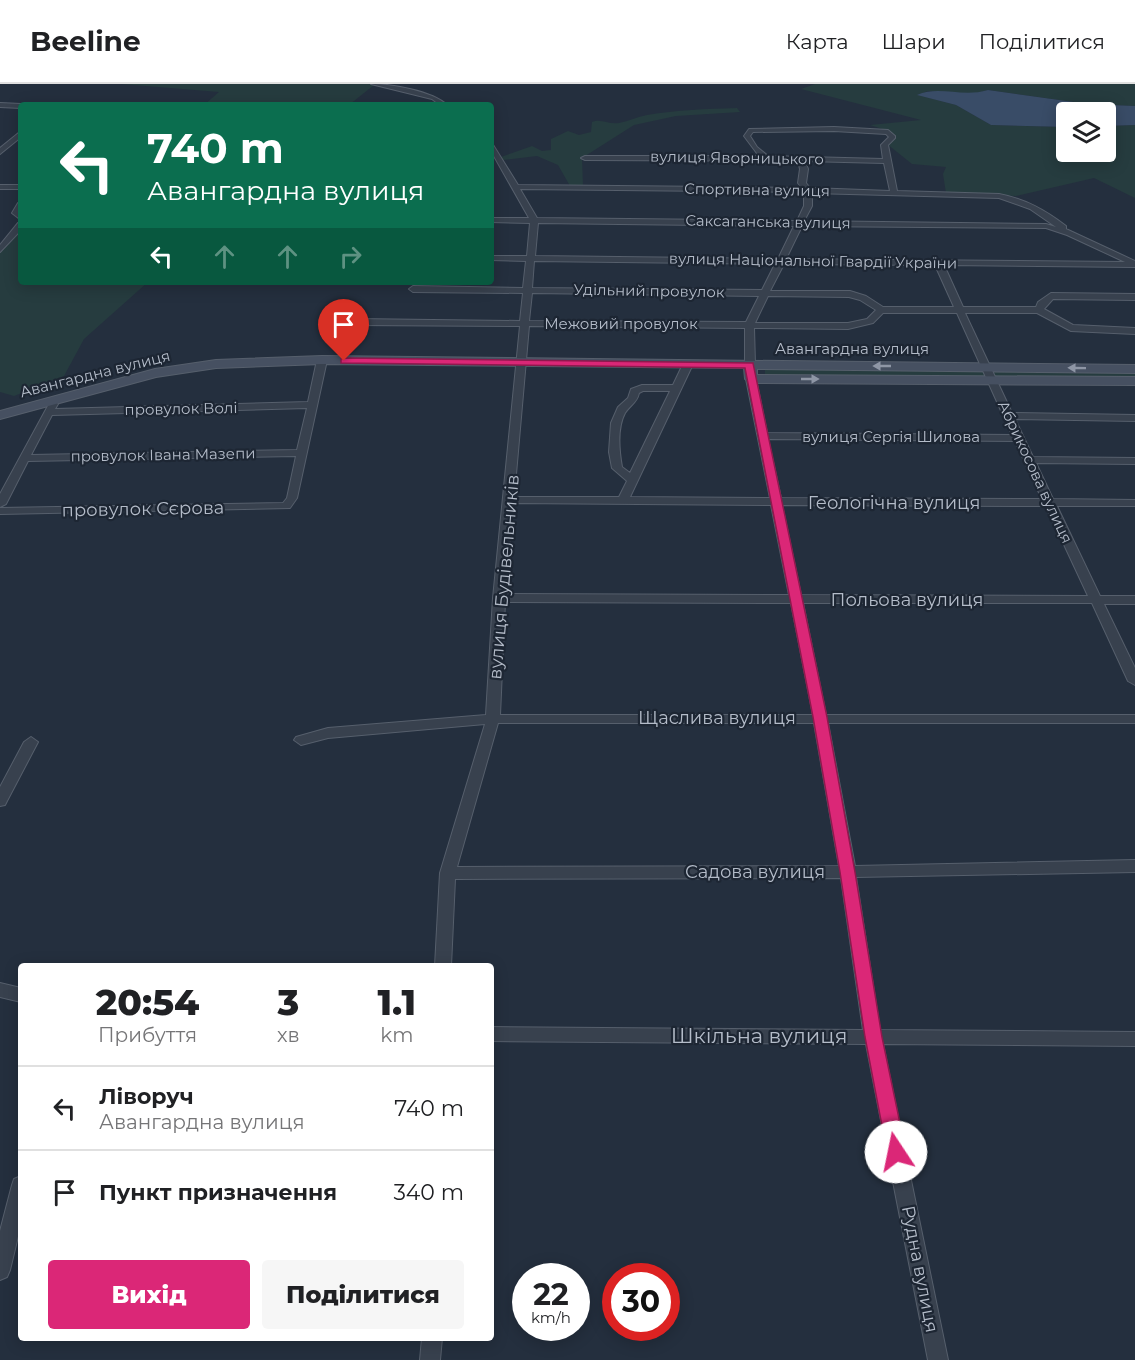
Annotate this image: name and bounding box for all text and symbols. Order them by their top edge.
text: Beeline [30,24,141,58]
text: Карта [786,29,849,54]
text: Шари [882,29,946,54]
text: Поділитися [979,29,1105,54]
map controls [1056,102,1116,162]
button: layers [1056,102,1116,162]
text: 740 m [147,122,284,174]
icon: left [48,126,126,204]
street label: вулиця Яворницького [650,146,824,169]
text: Авангардна вулиця [147,174,424,207]
street label: Спортивна вулиця [684,179,830,200]
street label: Саксаганська вулиця [685,211,851,232]
icon: left [145,240,178,273]
icon: ahead [208,240,241,273]
icon: ahead [271,240,304,273]
icon: right [334,240,367,273]
street label: вулиця Національної Гвардії України [669,248,957,273]
street label: Удільний провулок [573,280,725,301]
pin [318,299,369,361]
icon: arrive [327,308,360,341]
street label: Межовий провулок [544,314,698,333]
street label: Авангардна вулиця [775,339,929,358]
street label: Авангардна вулиця [18,346,172,401]
one-way arrow [872,361,891,371]
one-way arrow [1067,363,1086,373]
one-way arrow [800,374,819,384]
street label: Абрикосова вулиця [994,397,1077,546]
street label: провулок Волі [124,398,238,419]
street label: вулиця Сергія Шилова [802,427,980,446]
street label: провулок Івана Мазепи [70,443,256,466]
street label: вулиця Будівельників [484,474,524,680]
street label: Геологічна вулиця [808,492,980,514]
street label: провулок Сєрова [62,497,224,521]
street label: Польова вулиця [831,589,983,611]
street label: Щаслива вулиця [638,707,796,729]
street label: Садова вулиця [685,861,825,883]
text: 20:54 [96,980,199,1024]
text: 3 [278,980,299,1024]
text: 1.1 [378,980,416,1024]
text: Прибуття [98,1023,197,1047]
text: хв [277,1023,300,1047]
text: km [380,1023,413,1047]
street label: Шкільна вулиця [671,1023,847,1048]
text: Ліворуч [99,1083,194,1110]
icon: left [48,1092,81,1125]
text: 740 m [394,1095,464,1122]
text: Авангардна вулиця [99,1110,305,1134]
position arrow [864,1120,928,1184]
icon: arrive [48,1176,81,1209]
text: Пункт призначення [99,1179,337,1206]
text: 340 m [393,1179,464,1206]
street label: Рудна вулиця [897,1204,943,1334]
button: Вихід [48,1260,250,1329]
button: Поділитися [262,1260,464,1329]
speed limit sign: 30 [602,1263,680,1341]
text: 22 [533,1276,569,1313]
text: km/h [531,1308,571,1327]

